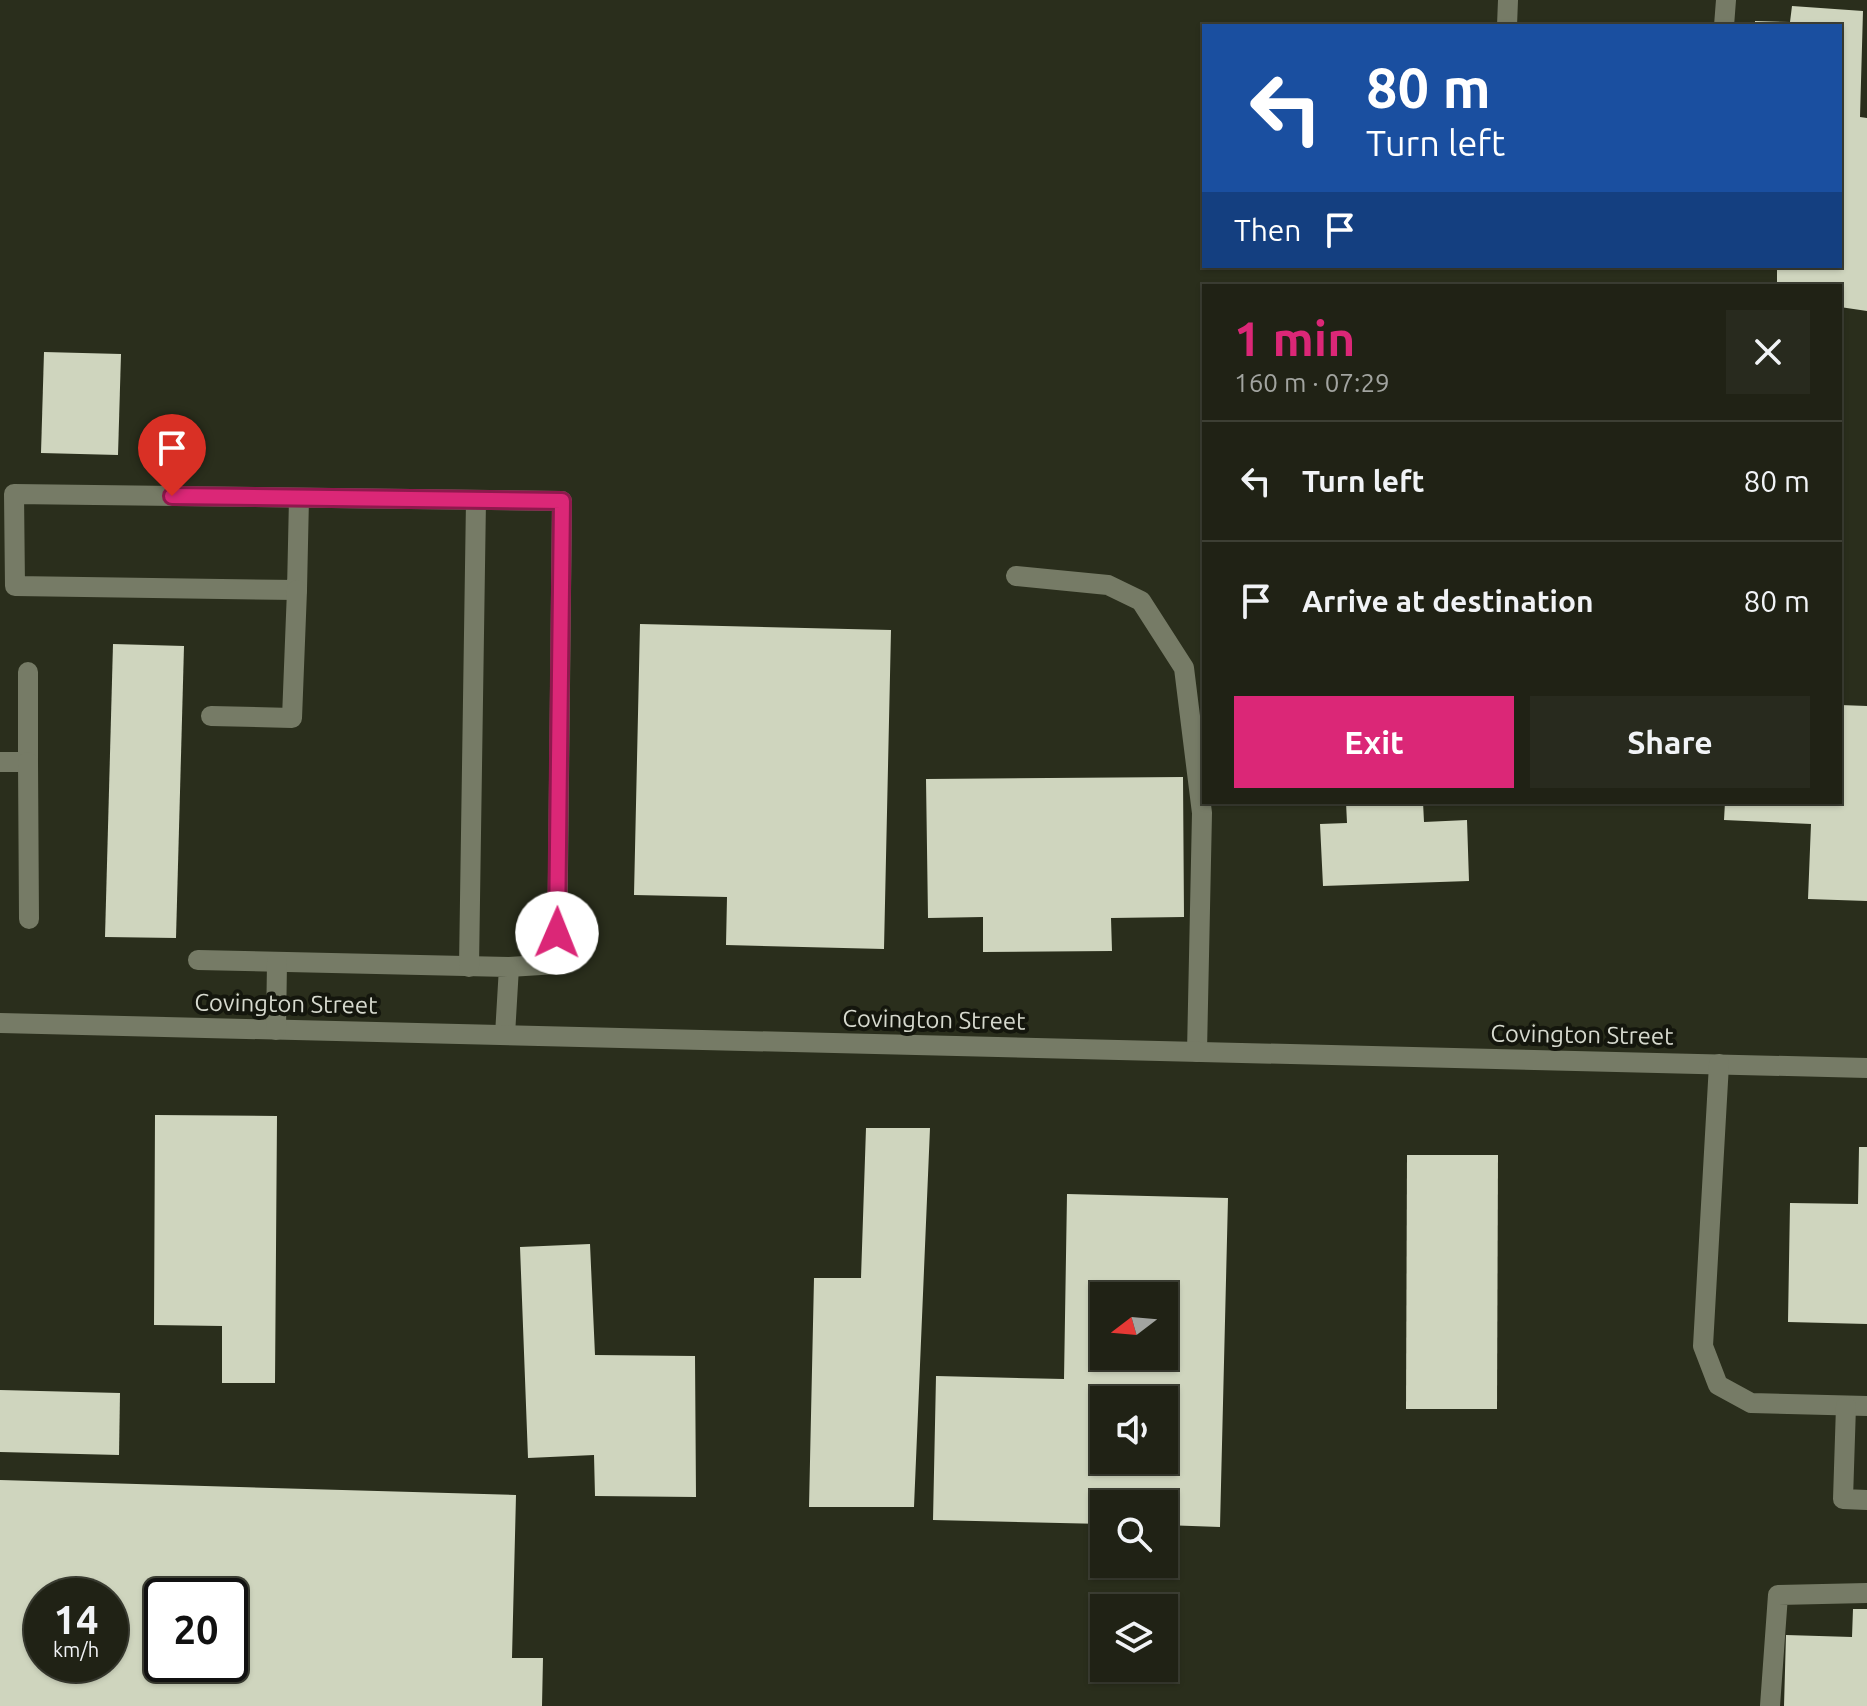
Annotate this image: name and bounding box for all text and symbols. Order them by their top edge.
icon: left [1234,56,1338,160]
text: 80 m [1366,56,1491,119]
text: Turn left [1366,122,1505,163]
icon: arrive [1318,208,1362,252]
text: Then [1234,213,1302,247]
button: close [1726,310,1810,394]
text: 1 min [1234,311,1355,365]
text: 160 m · 07:29 [1234,368,1390,397]
pin [138,414,206,496]
icon: arrive [150,426,194,470]
icon: left [1234,459,1278,503]
text: Turn left [1302,464,1424,498]
text: 80 m [1743,464,1810,498]
icon: arrive [1234,579,1278,623]
text: Arrive at destination [1302,584,1594,618]
text: 80 m [1743,584,1810,618]
button: Exit [1234,696,1514,788]
button: Share [1530,696,1810,788]
position arrow [515,891,599,975]
street label: Covington Street [194,988,378,1019]
street label: Covington Street [842,1004,1026,1035]
street label: Covington Street [1490,1019,1674,1050]
north arrow [1090,1282,1178,1370]
map controls [1090,1282,1178,1682]
button: sound [1090,1386,1178,1474]
button: search [1090,1490,1178,1578]
speed limit sign: 20 [144,1578,248,1682]
button: layers [1090,1594,1178,1682]
text: 14 [53,1597,99,1642]
text: km/h [53,1638,99,1661]

